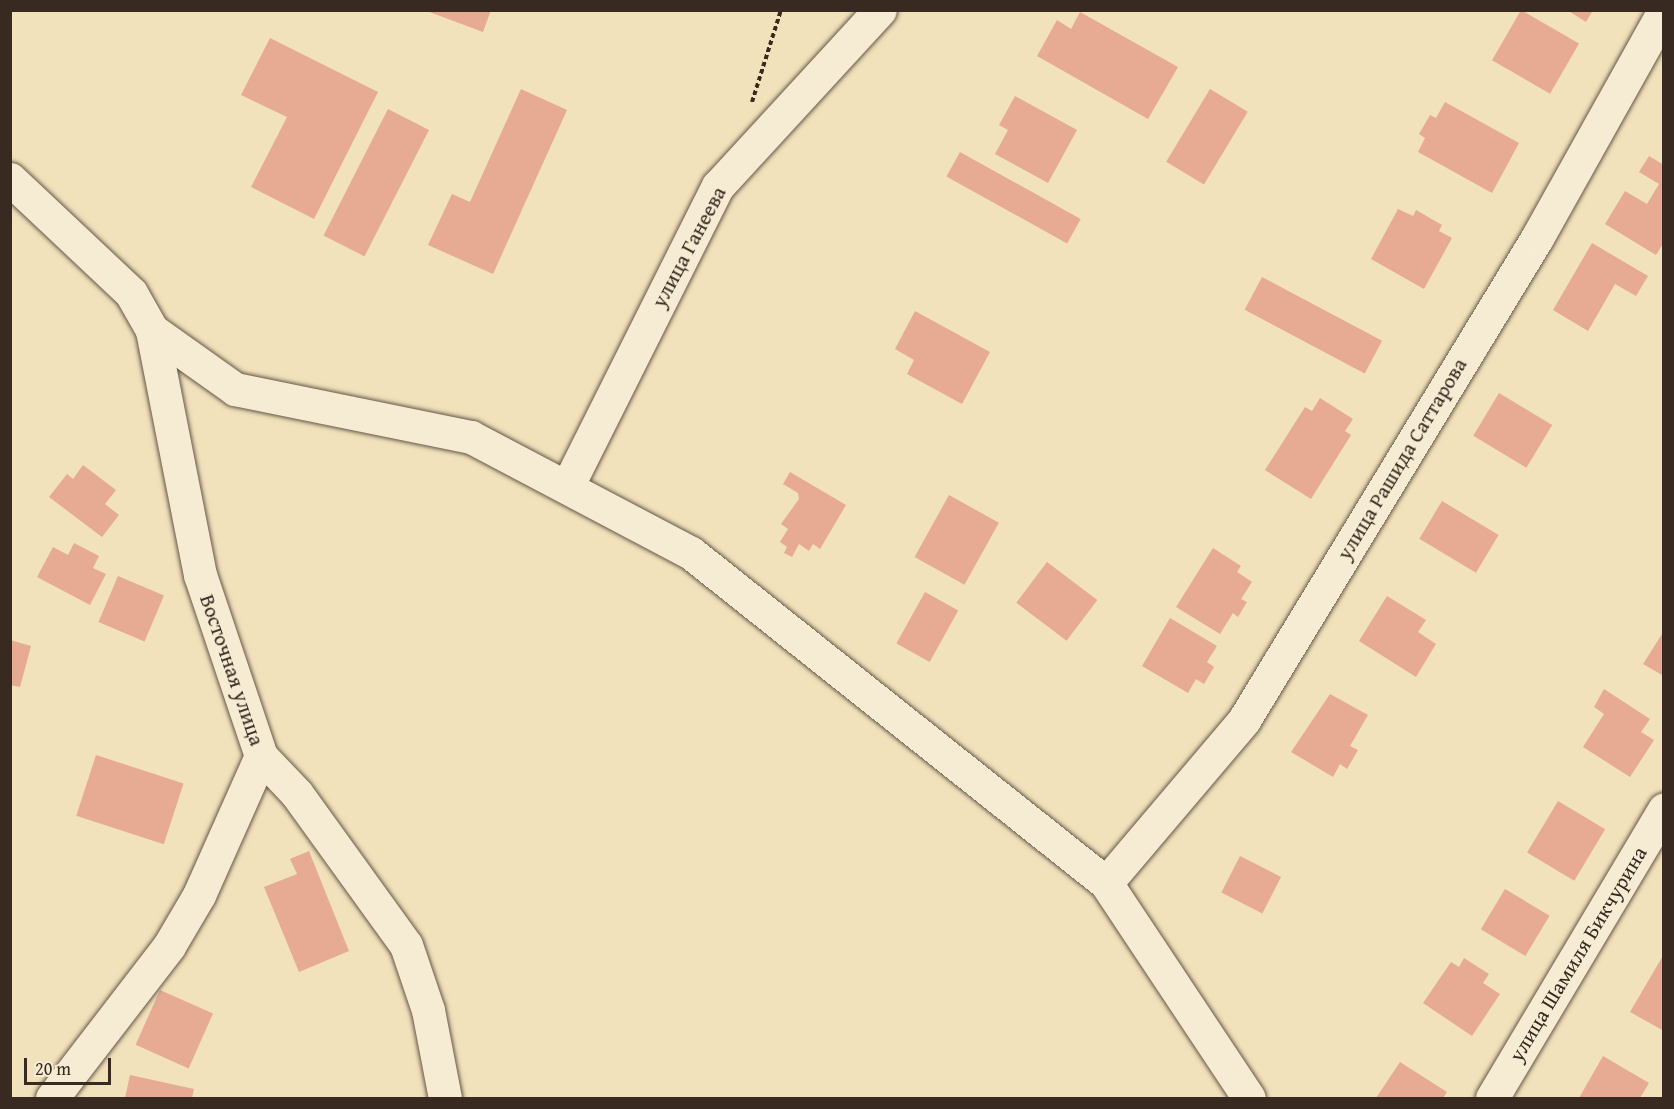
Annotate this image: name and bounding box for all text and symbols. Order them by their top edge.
street label: улица Ганеева [647,182,731,312]
street label: улица Рашида Саттарова [1332,354,1472,564]
street label: Восточная улица [194,591,270,749]
street label: улица Шамиля Бикчурина [1504,842,1652,1066]
scale bar [27,1046,114,1084]
text: 20 m [35,1055,71,1082]

